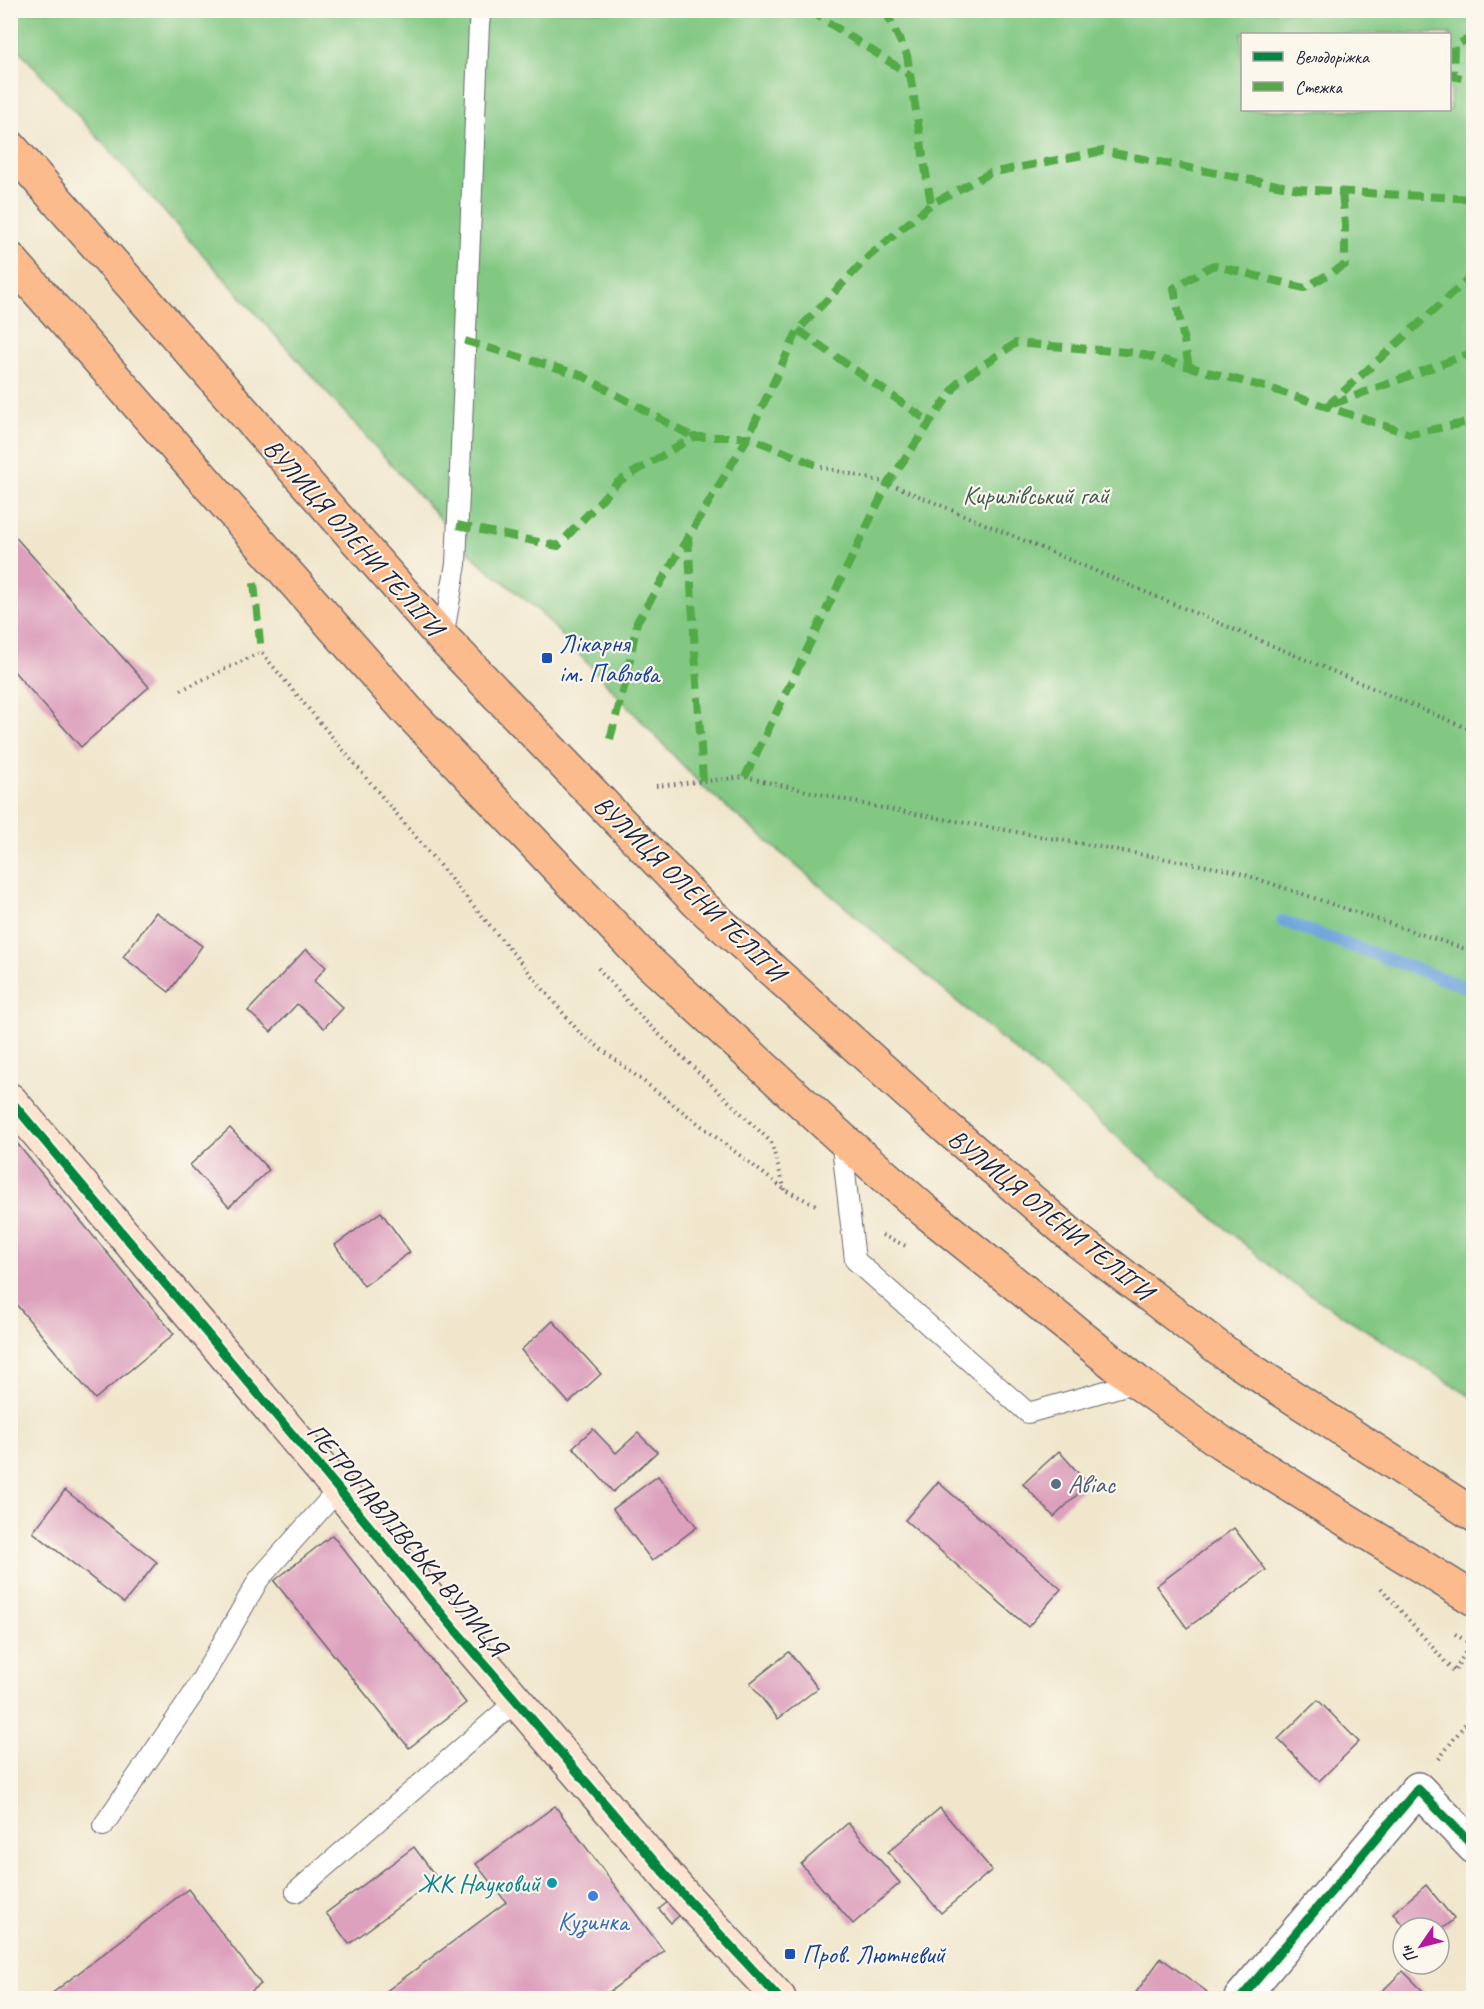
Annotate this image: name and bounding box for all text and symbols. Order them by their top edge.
legend [1241,33,1451,111]
text: Велодоріжка [1295,46,1370,68]
text: Стежка [1295,76,1343,98]
street label: ВУЛИЦЯ ОЛЕНИ ТЕЛІГИ [256,432,454,646]
park label: Кирилівський гай [963,479,1111,512]
place label: Лікарня ім. Павлова [559,627,661,690]
marker: Лікарня ім. Павлова [540,651,554,665]
street label: ВУЛИЦЯ ОЛЕНИ ТЕЛІГИ [587,788,796,992]
street label: ВУЛИЦЯ ОЛЕНИ ТЕЛІГИ [942,1122,1163,1310]
street label: ПЕТРОПАВЛІВСЬКА ВУЛИЦЯ [300,1416,516,1665]
place label: Авіас [1068,1468,1117,1501]
marker: Авіас [1049,1477,1063,1491]
place label: ЖК Науковий [418,1867,542,1900]
marker: ЖК Науковий [545,1876,559,1890]
marker: Кузинка [586,1889,600,1903]
place label: Кузинка [558,1905,630,1939]
north arrow [1391,1916,1451,1976]
place label: Пров. Лютневий [802,1938,947,1971]
text: Пн [1396,1941,1423,1967]
marker: Пров. Лютневий [783,1947,797,1961]

